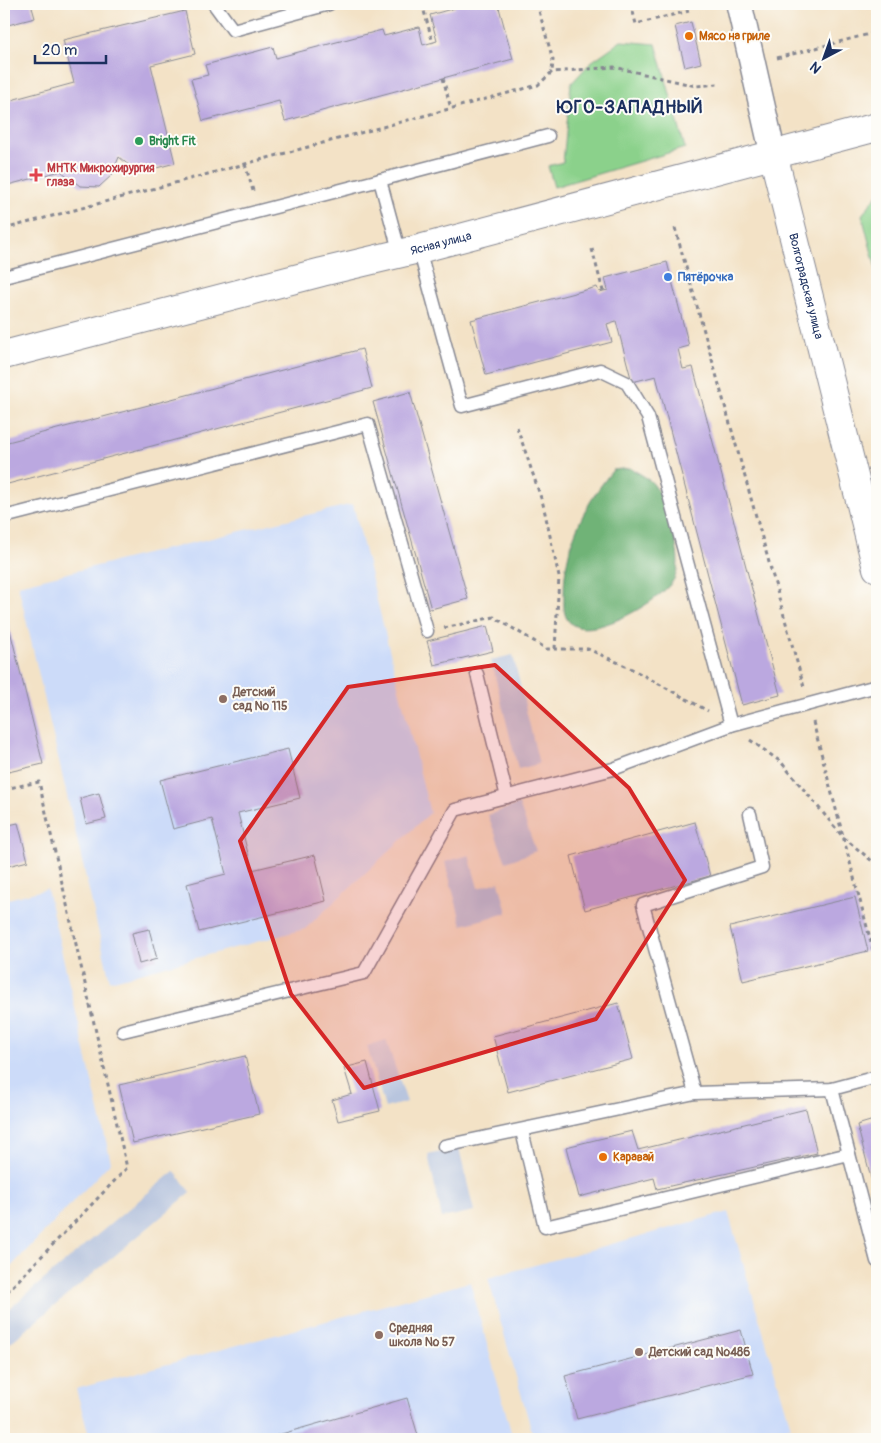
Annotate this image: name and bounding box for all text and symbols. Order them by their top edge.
place label: Мясо на гриле [699,29,771,44]
marker: Мясо на гриле [683,30,695,42]
scale bar [35,32,106,64]
north arrow [798,32,848,82]
text: 20 m [42,41,77,60]
text: N [807,58,825,77]
district label: ЮГО-ЗАПАДНЫЙ [556,96,703,119]
place label: Bright Fit [149,134,197,149]
marker: Bright Fit [133,135,145,147]
place label: МНТК Микрохирургия глаза [46,161,155,190]
marker: МНТК Микрохирургия глаза [29,168,43,182]
street label: Ясная улица [409,228,474,258]
street label: Волгоградская улица [786,231,827,341]
place label: Пятёрочка [678,270,734,285]
marker: Пятёрочка [662,271,674,283]
place label: Детский сад № 115 [232,685,288,714]
marker: Детский сад № 115 [217,693,229,705]
place label: Каравай [613,1150,654,1165]
marker: Каравай [597,1151,609,1163]
place label: Средняя школа № 57 [389,1321,455,1350]
marker: Средняя школа № 57 [373,1329,385,1341]
place label: Детский сад №486 [648,1345,750,1360]
marker: Детский сад №486 [633,1346,645,1358]

